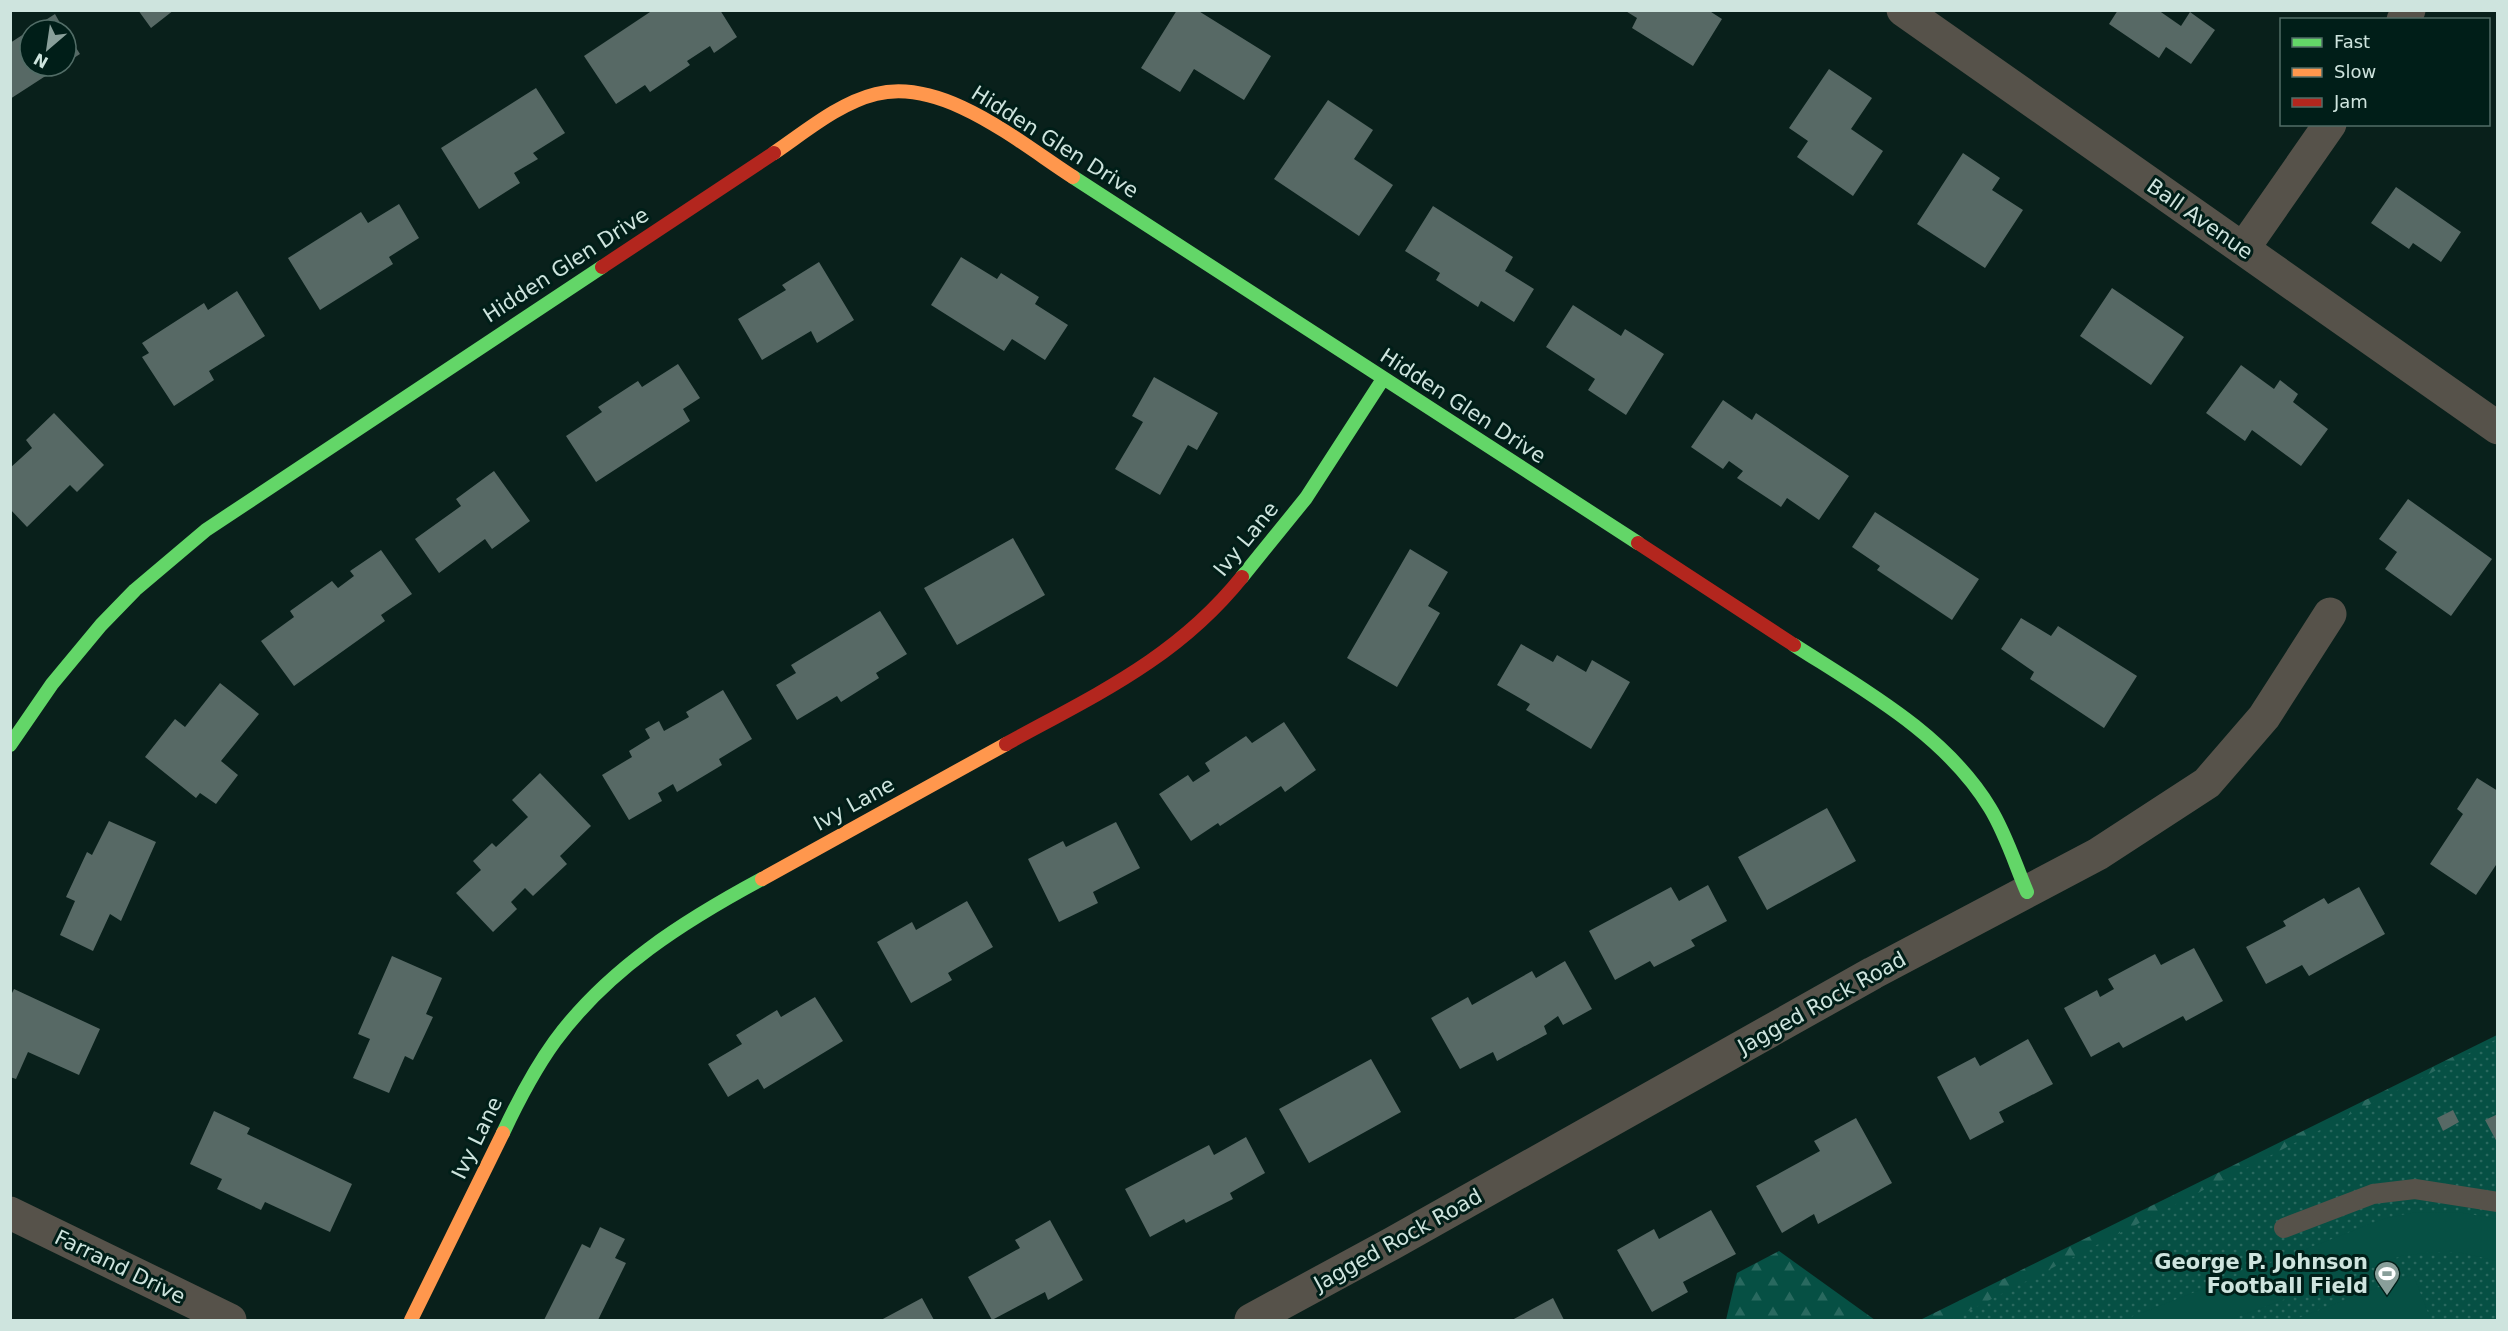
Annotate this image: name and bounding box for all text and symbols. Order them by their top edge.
north arrow [18,18,78,78]
legend [2280,18,2490,126]
text: Fast [2334,31,2370,52]
text: N [31,49,51,72]
text: Slow [2334,61,2376,82]
street label: Hidden Glen Drive [967,81,1143,203]
text: Jam [2333,91,2368,112]
street label: Ball Avenue [2142,174,2258,264]
street label: Hidden Glen Drive [479,203,653,327]
street label: Hidden Glen Drive [1376,344,1550,468]
street label: Ivy Lane [1209,497,1283,581]
street label: Ivy Lane [809,772,899,836]
street label: Jagged Rock Road [1732,947,1910,1060]
street label: Ivy Lane [447,1093,507,1183]
street label: Jagged Rock Road [1308,1184,1486,1297]
street label: Farrand Drive [51,1225,189,1309]
place label: George P. Johnson Football Field [2154,1250,2368,1298]
sports icon: George P. Johnson Football Field [2372,1259,2402,1297]

